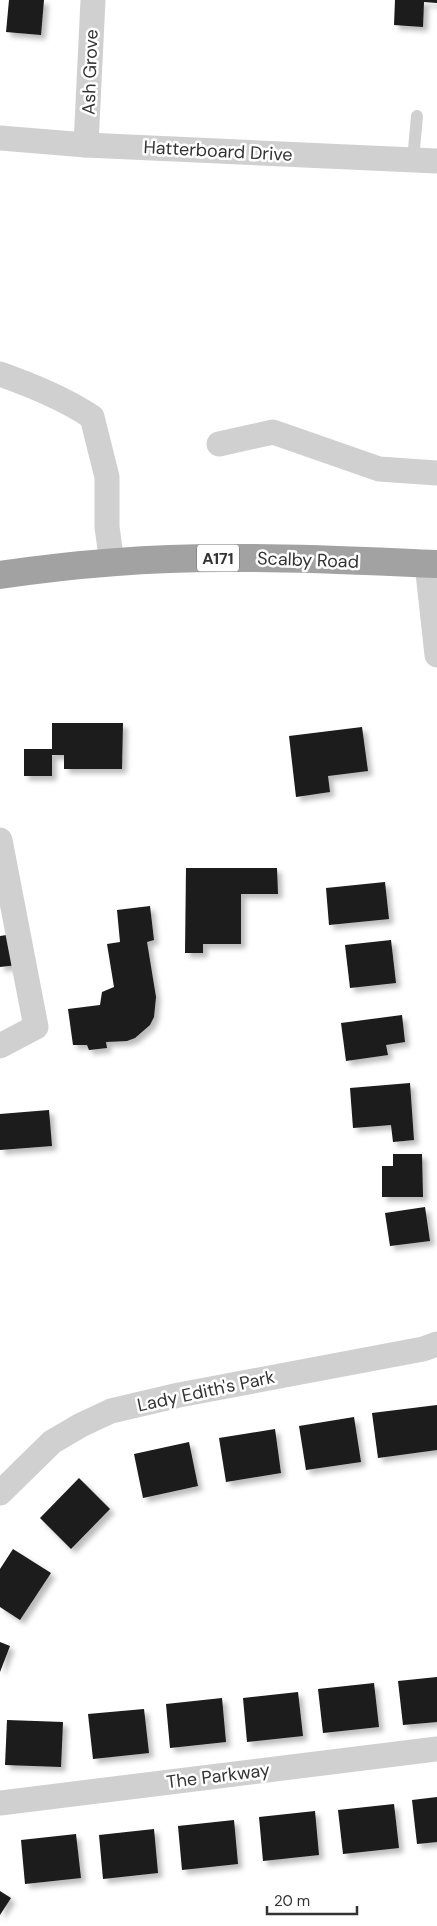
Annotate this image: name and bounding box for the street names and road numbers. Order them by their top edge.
street label: Ash Grove [77,29,103,115]
street label: Hatterboard Drive [143,135,293,167]
road number: A171 [197,544,239,572]
street label: Scalby Road [257,546,359,574]
street label: Lady Edith's Park [135,1365,277,1417]
street label: The Parkway [165,1758,271,1794]

